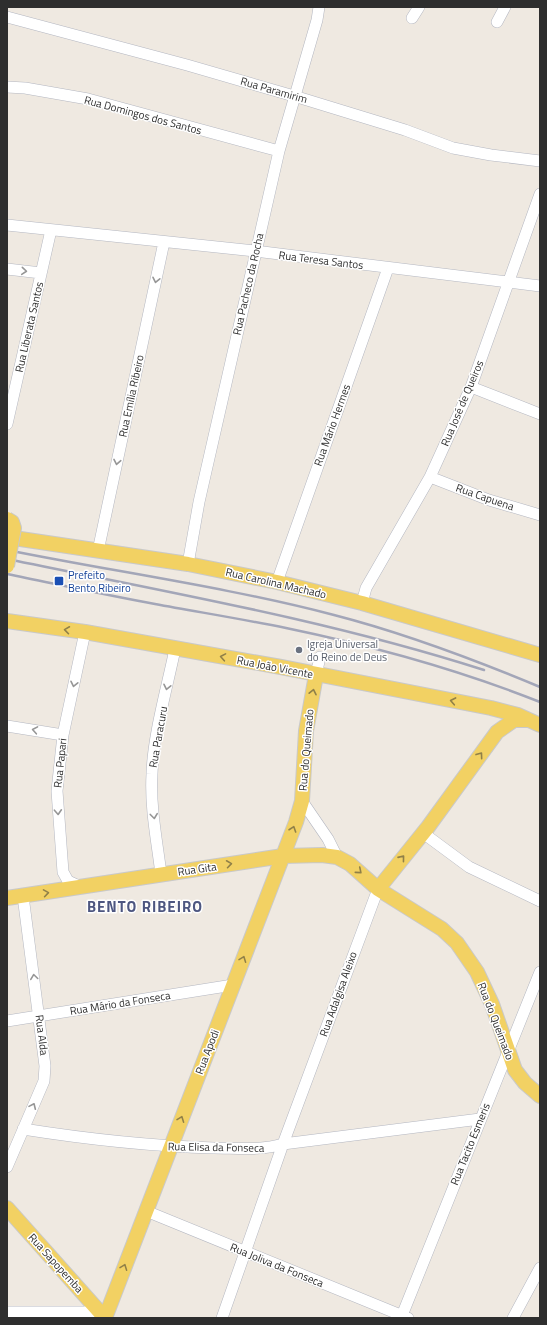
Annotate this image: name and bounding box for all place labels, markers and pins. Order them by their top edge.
place label: Prefeito Bento Ribeiro [68,567,131,596]
marker: Prefeito Bento Ribeiro [53,575,65,587]
place label: Igreja Universal do Reino de Deus [307,636,387,665]
marker: Igreja Universal do Reino de Deus [294,645,304,655]

